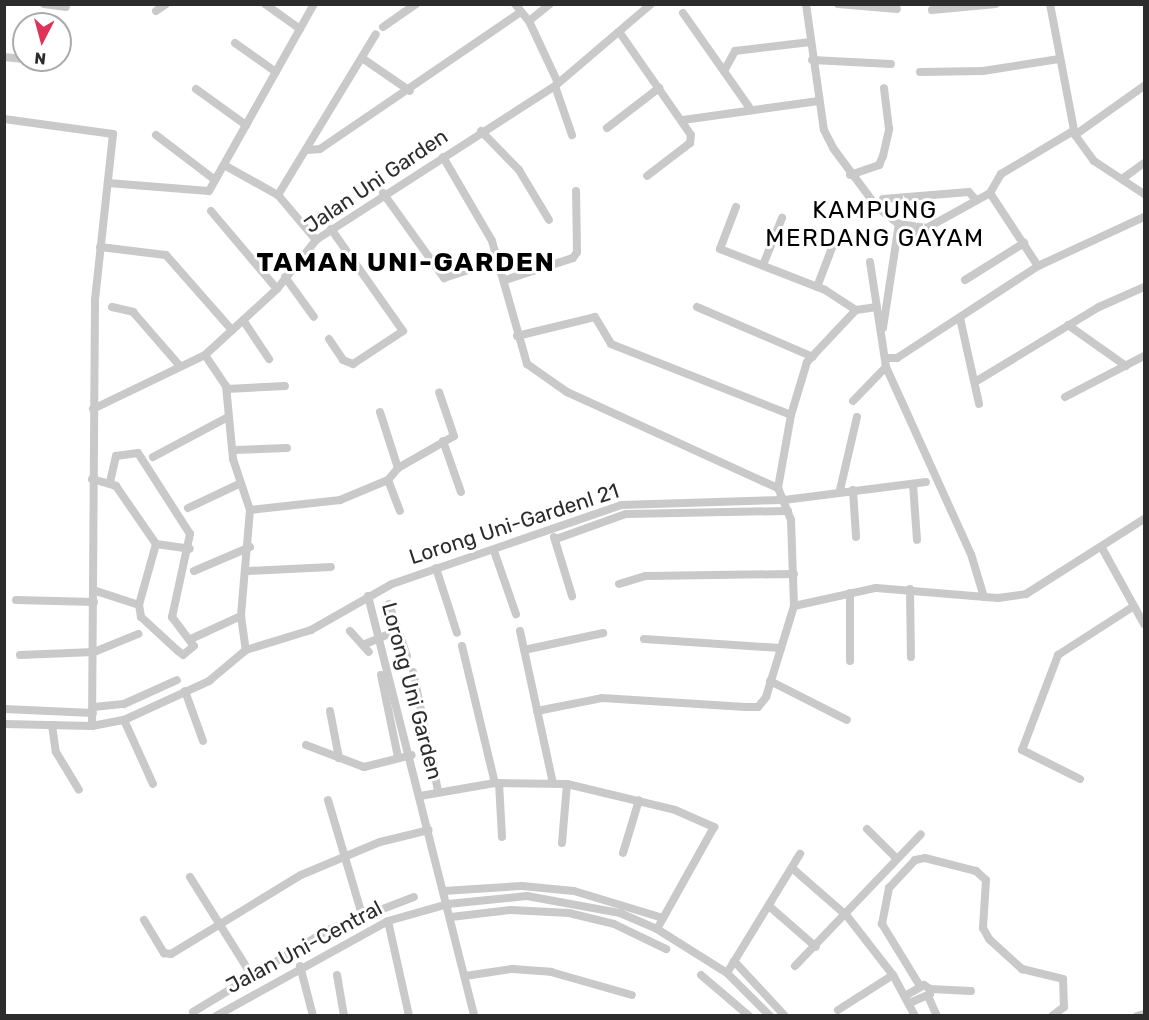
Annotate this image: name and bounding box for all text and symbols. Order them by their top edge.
north arrow [12,12,72,72]
text: N [34,48,47,68]
street label: Jalan Uni Garden [299,124,453,238]
district label: KAMPUNG MERDANG GAYAM [765,197,985,253]
district label: TAMAN UNI-GARDEN [257,247,555,279]
street label: Lorong Uni-Gardenl 21 [406,478,622,570]
street label: Lorong Uni Garden [376,600,448,782]
street label: Jalan Uni-Central [222,895,386,999]

